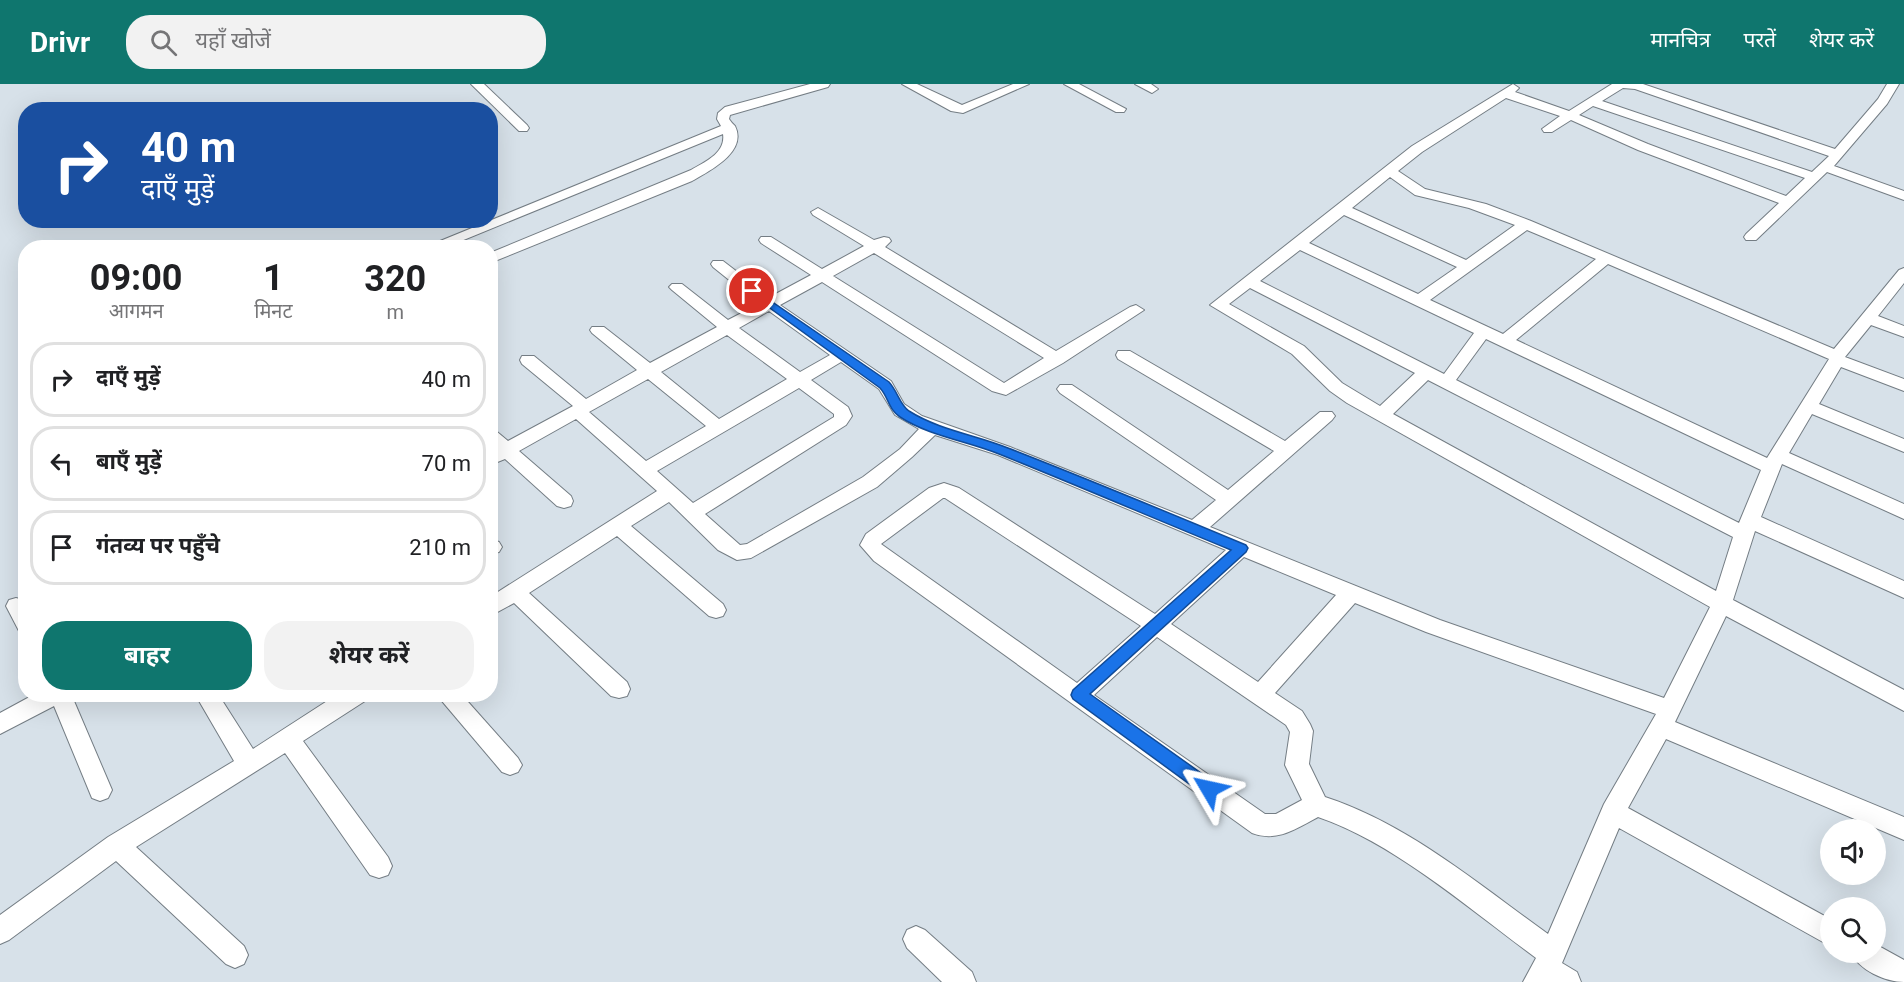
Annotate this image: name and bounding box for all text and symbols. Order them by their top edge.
search box [126,15,546,69]
text: Drivr [30,26,90,59]
icon: search [147,26,180,59]
text: यहाँ खोजें [195,28,271,53]
text: मानचित्र [1650,28,1711,52]
text: परतें [1744,28,1776,52]
text: शेयर करें [1809,28,1874,52]
text: 40 m [141,123,236,172]
icon: right [42,126,120,204]
text: दाएँ मुड़ें [141,173,215,205]
text: 09:00 [90,257,183,299]
text: 1 [263,257,284,299]
text: 320 [364,258,426,300]
pin [726,265,777,316]
icon: arrive [735,274,768,307]
text: आगमन [109,299,164,323]
text: मिनट [254,299,293,323]
text: m [387,300,404,324]
icon: right [45,363,78,396]
text: दाएँ मुड़ें [96,365,161,390]
text: 40 m [422,367,471,392]
icon: left [45,447,78,480]
text: बाएँ मुड़ें [96,449,162,474]
text: 70 m [422,451,471,476]
icon: arrive [45,531,78,564]
text: गंतव्य पर पहुँचे [96,533,220,558]
text: 210 m [409,535,471,560]
button: बाहर [42,621,252,690]
button: शेयर करें [264,621,474,690]
position arrow [1177,757,1241,821]
map controls [1820,819,1886,963]
button: sound [1820,819,1886,885]
button: search [1820,897,1886,963]

